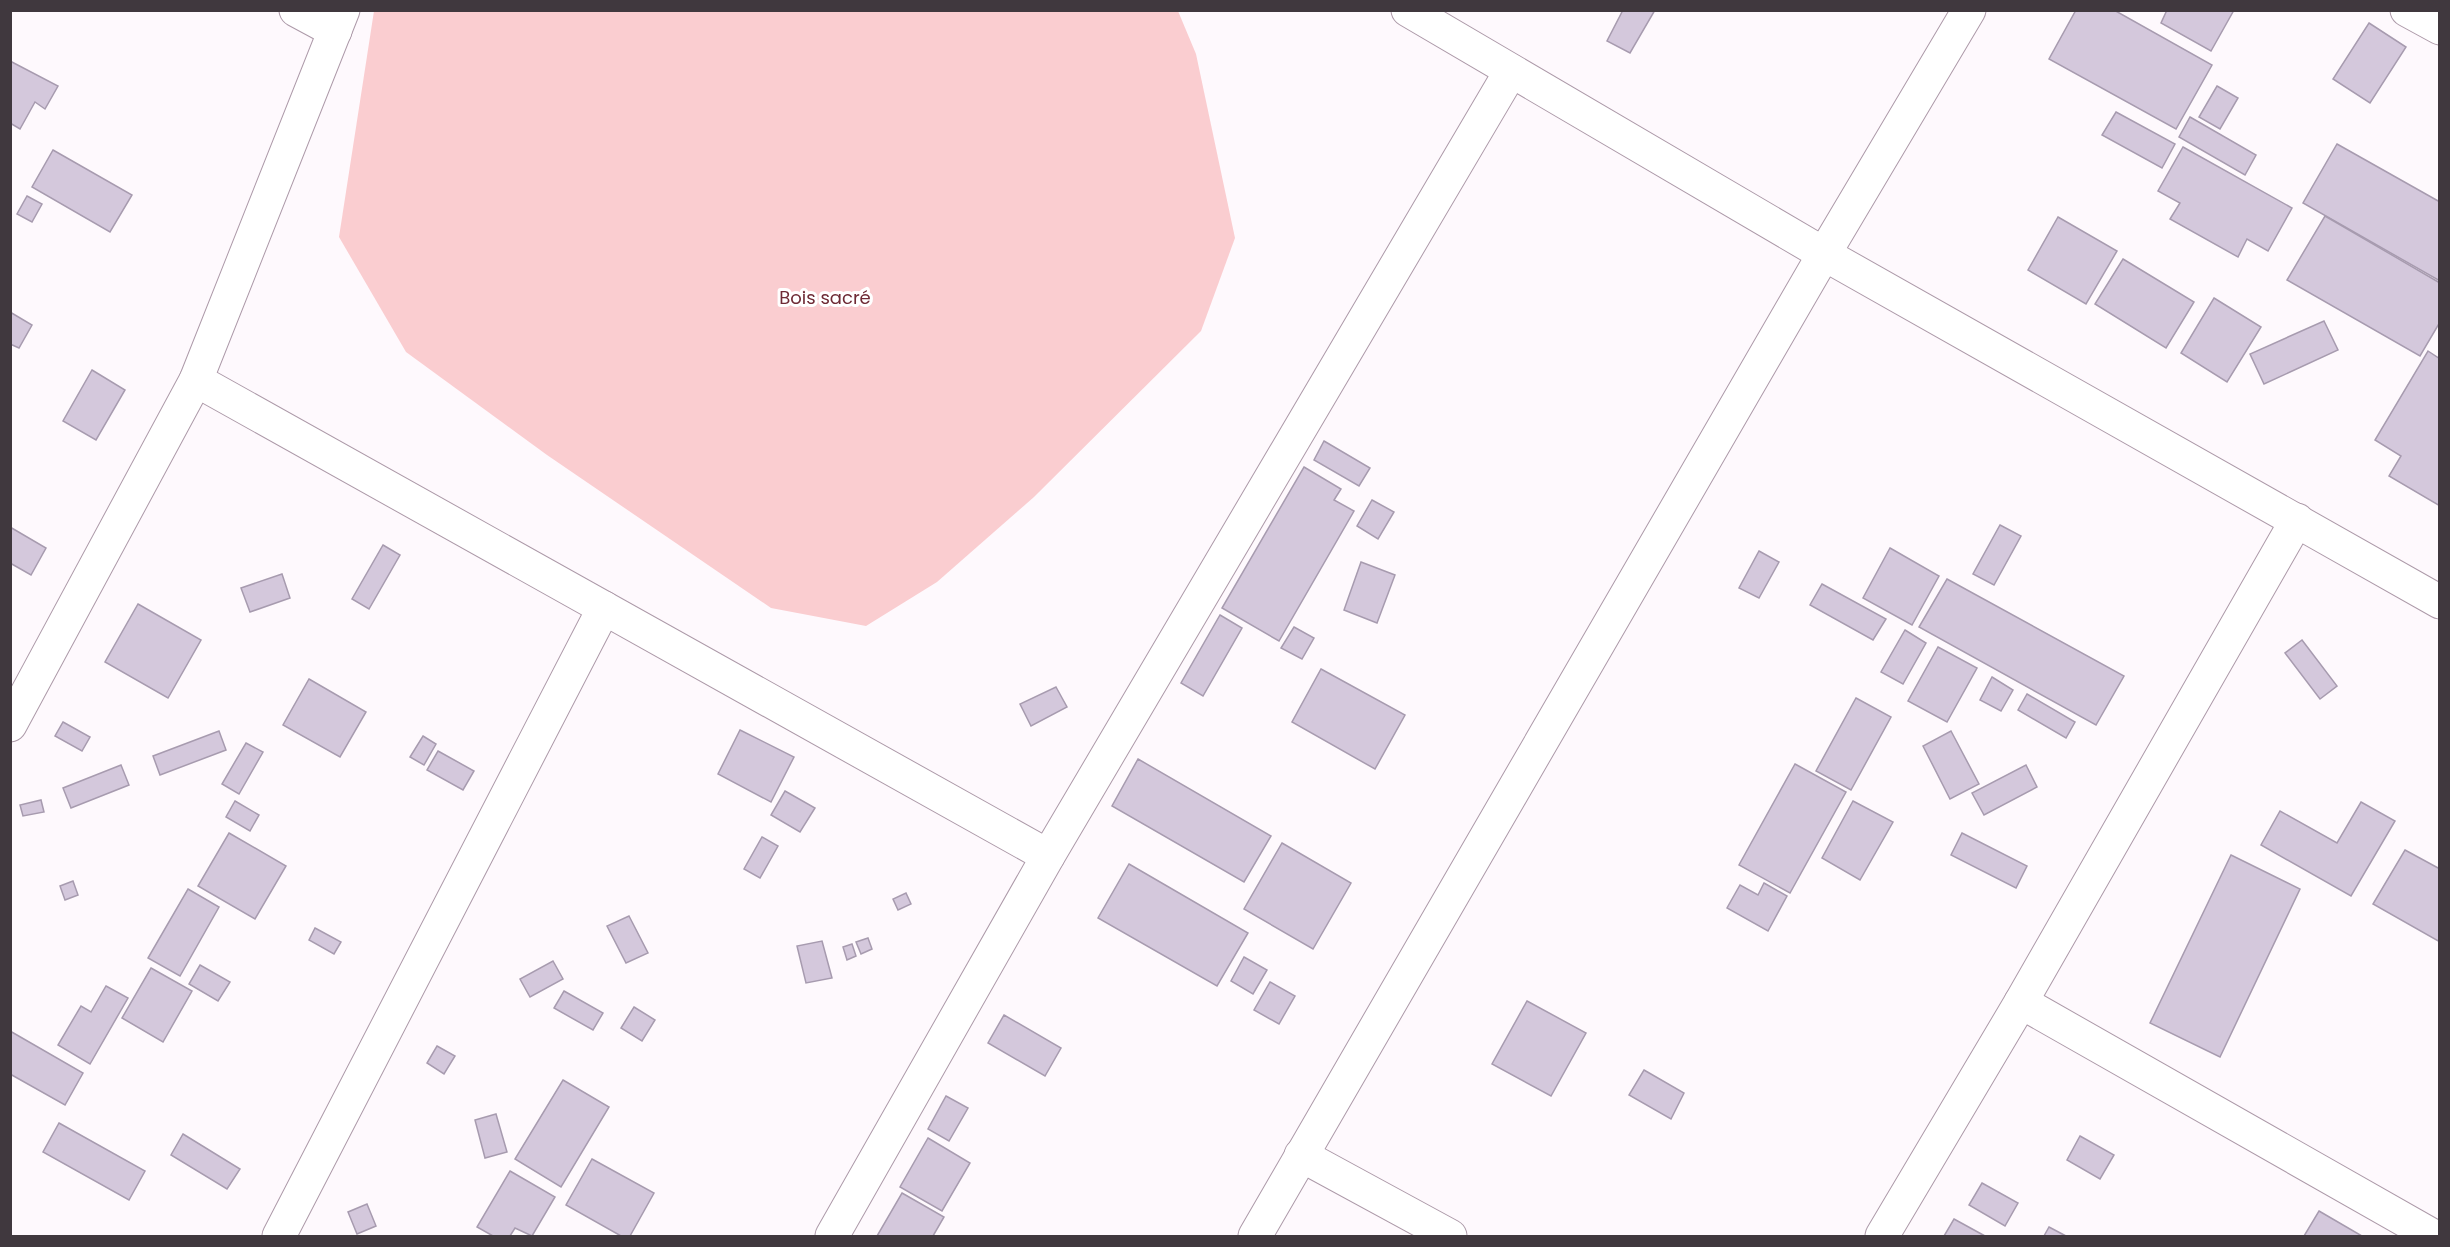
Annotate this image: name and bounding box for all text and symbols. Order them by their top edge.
park label: Bois sacré [779,285,871,310]

